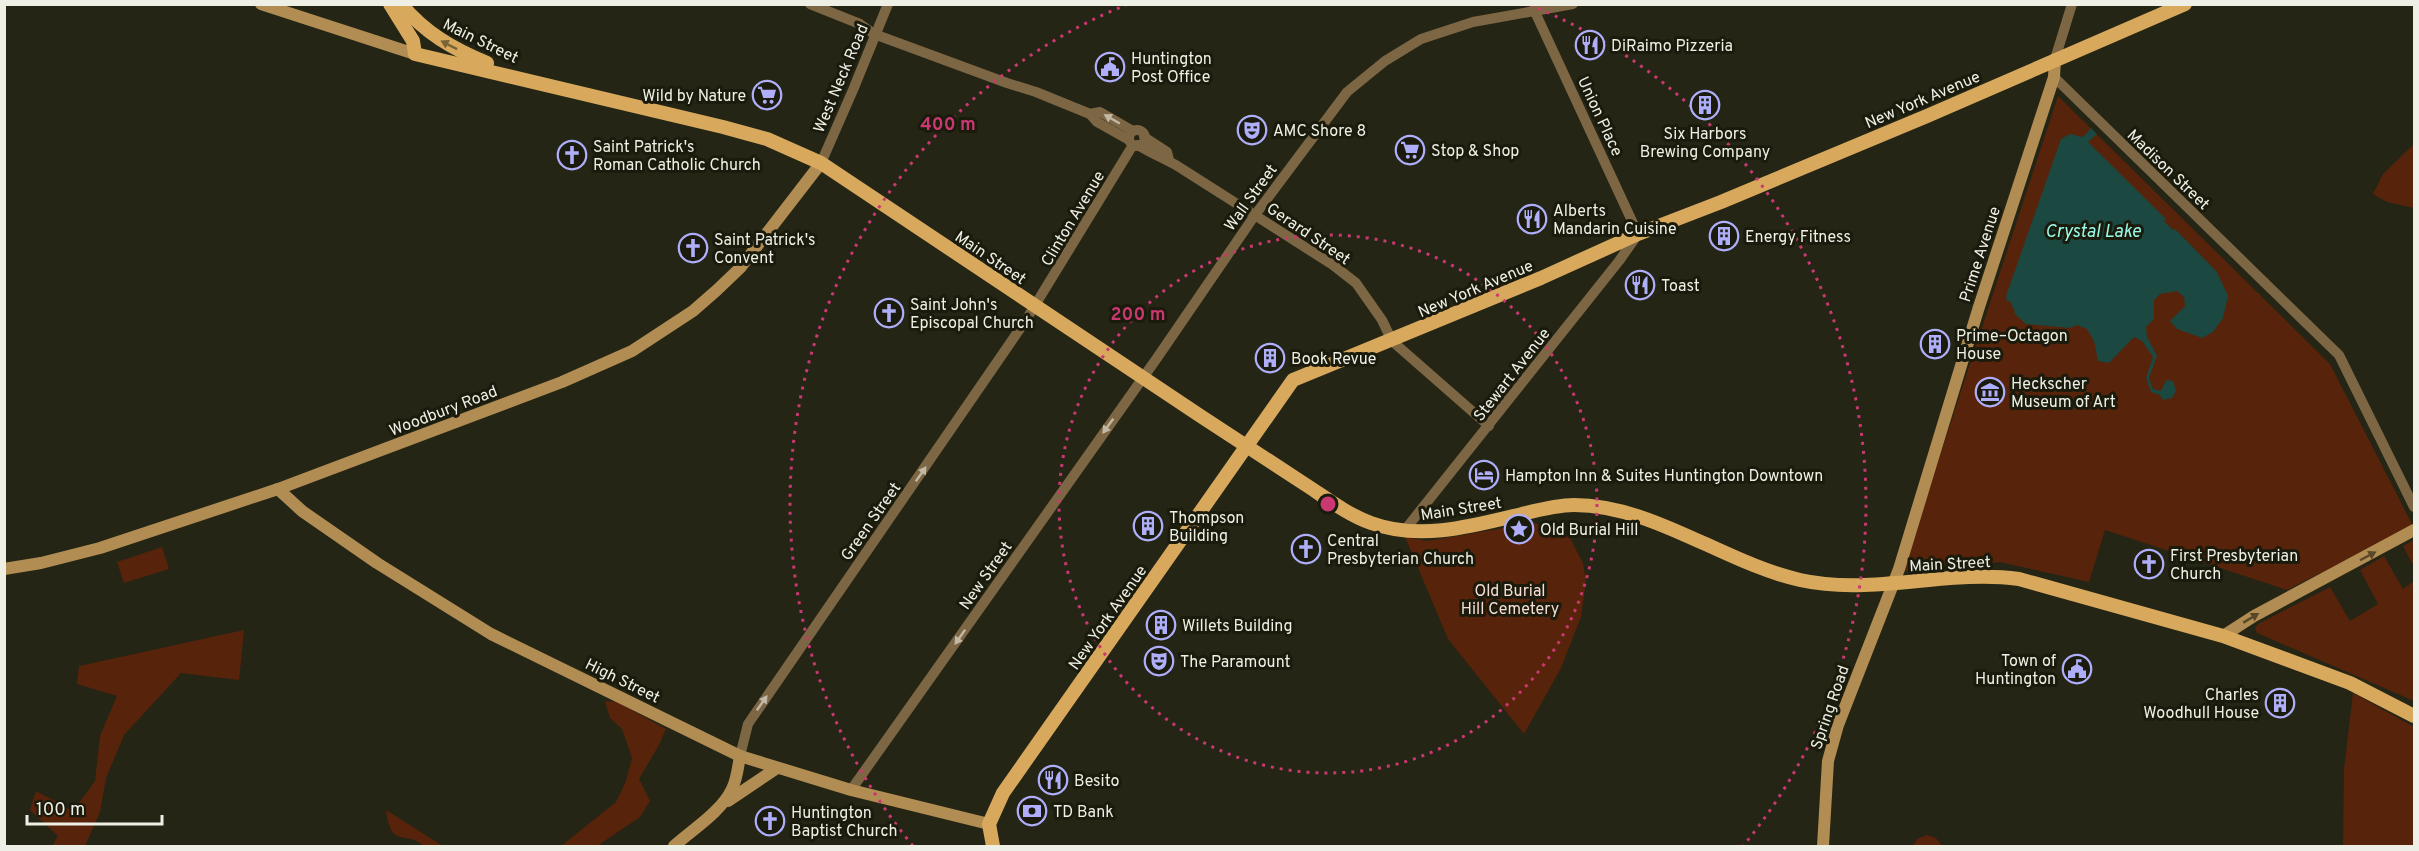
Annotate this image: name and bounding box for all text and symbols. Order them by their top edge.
street label: Main Street [439,15,521,69]
street label: West Neck Road [810,21,874,136]
restaurant icon: DiRaimo Pizzeria [1574,29,1606,61]
place label: DiRaimo Pizzeria [1611,37,1733,57]
one-way arrow [441,41,458,50]
place label: Huntington Post Office [1131,50,1212,88]
public building icon: Huntington Post Office [1094,51,1126,83]
street label: New York Avenue [1862,68,1983,134]
street label: Union Place [1572,74,1626,160]
supermarket icon: Wild by Nature [751,79,783,111]
place label: Wild by Nature [642,87,746,107]
building icon: Six Harbors Brewing Company [1689,89,1721,121]
text: 400 m [920,114,976,137]
one-way arrow [1103,114,1120,124]
theatre icon: AMC Shore 8 [1236,114,1268,146]
place label: AMC Shore 8 [1273,122,1366,142]
place label: Six Harbors Brewing Company [1640,125,1770,163]
street label: Madison Street [2122,126,2213,215]
supermarket icon: Stop & Shop [1394,134,1426,166]
place label: Saint Patrick's Roman Catholic Church [593,138,761,176]
church icon: Saint Patrick's Roman Catholic Church [556,139,588,171]
place label: Stop & Shop [1431,142,1519,162]
street label: Wall Street [1221,161,1283,235]
street label: Clinton Avenue [1037,168,1110,270]
street label: Gerard Street [1262,199,1354,270]
place label: Alberts Mandarin Cuisine [1553,202,1677,240]
restaurant icon: Alberts Mandarin Cuisine [1516,203,1548,235]
street label: Prime Avenue [1956,204,2006,305]
building icon: Energy Fitness [1708,220,1740,252]
water label: Crystal Lake [2045,221,2142,244]
street label: Main Street [950,228,1029,290]
place label: Energy Fitness [1745,228,1851,248]
place label: Saint Patrick's Convent [714,231,816,269]
church icon: Saint Patrick's Convent [677,232,709,264]
street label: New York Avenue [1415,257,1536,323]
restaurant icon: Toast [1624,269,1656,301]
place label: Toast [1661,277,1700,297]
place label: Saint John's Episcopal Church [910,296,1034,334]
church icon: Saint John's Episcopal Church [873,297,905,329]
text: 200 m [1110,304,1166,327]
street label: Stewart Avenue [1470,325,1555,426]
place label: Prime–Octagon House [1956,327,2068,365]
building icon: Prime–Octagon House [1919,328,1951,360]
building icon: Book Revue [1254,342,1286,374]
place label: Book Revue [1291,350,1376,370]
place label: Heckscher Museum of Art [2011,375,2116,413]
museum icon: Heckscher Museum of Art [1974,376,2006,408]
street label: Woodbury Road [387,382,501,442]
one-way arrow [1102,417,1114,433]
hotel icon: Hampton Inn & Suites Huntington Downtown [1468,459,1500,491]
one-way arrow [915,466,926,482]
place label: Hampton Inn & Suites Huntington Downtown [1505,467,1823,487]
street label: Green Street [837,479,906,565]
centre of rings [1318,494,1338,514]
street label: Main Street [1419,494,1503,526]
place label: Thompson Building [1169,509,1244,547]
building icon: Thompson Building [1132,510,1164,542]
place icon: Old Burial Hill [1503,513,1535,545]
place label: Old Burial Hill [1540,521,1638,541]
place label: Central Presbyterian Church [1327,532,1474,570]
church icon: Central Presbyterian Church [1290,533,1322,565]
street label: New Street [956,538,1018,614]
place label: First Presbyterian Church [2170,547,2298,585]
church icon: First Presbyterian Church [2133,548,2165,580]
one-way arrow [2359,551,2376,561]
street label: Main Street [1909,553,1991,577]
street label: New York Avenue [1065,562,1152,674]
park label: Old Burial Hill Cemetery [1461,582,1559,620]
building icon: Willets Building [1145,609,1177,641]
one-way arrow [2243,613,2259,624]
place label: Willets Building [1182,617,1293,637]
one-way arrow [954,628,966,644]
theatre icon: The Paramount [1143,645,1175,677]
place label: Town of Huntington [1975,652,2057,690]
place label: The Paramount [1180,653,1291,673]
public building icon: Town of Huntington [2061,653,2093,685]
street label: High Street [581,655,663,709]
street label: Spring Road [1807,663,1855,752]
place label: Charles Woodhull House [2143,686,2259,724]
building icon: Charles Woodhull House [2264,687,2296,719]
one-way arrow [756,695,767,711]
restaurant icon: Besito [1037,764,1069,796]
place label: Besito [1074,772,1120,792]
scale bar [27,788,162,826]
bank icon: TD Bank [1016,795,1048,827]
text: 100 m [36,799,85,822]
place label: TD Bank [1053,803,1114,823]
place label: Huntington Baptist Church [791,804,897,842]
church icon: Huntington Baptist Church [754,805,786,837]

